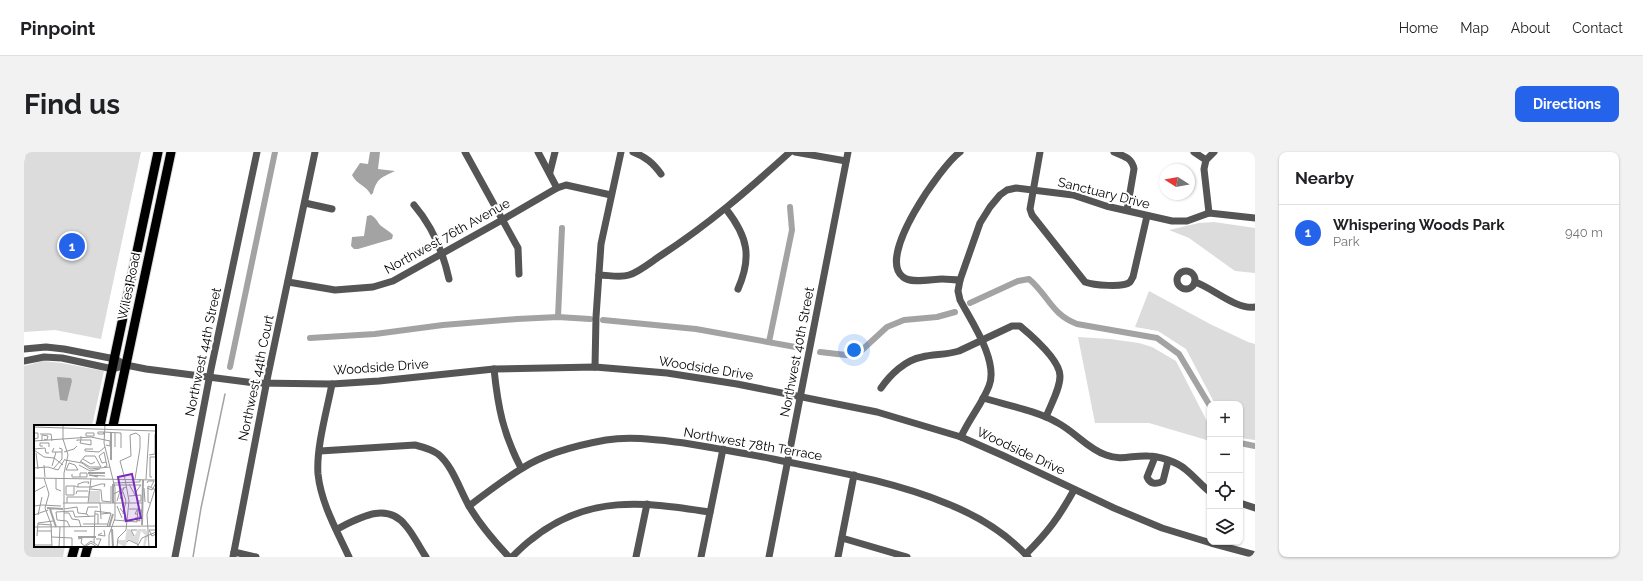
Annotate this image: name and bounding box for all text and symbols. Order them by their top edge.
text: Pinpoint [20,17,95,39]
text: Home [1399,20,1438,36]
text: Map [1460,20,1489,36]
text: About [1511,20,1550,36]
text: Contact [1572,20,1623,36]
button: Directions [1515,86,1619,122]
text: Find us [24,88,120,121]
north arrow [1159,164,1195,200]
text: Nearby [1295,168,1354,188]
street label: Sanctuary Drive [1056,174,1152,212]
street label: Northwest 76th Avenue [382,195,513,277]
text: Whispering Woods Park [1333,216,1505,234]
text: 1 [1305,225,1311,240]
text: 940 m [1565,225,1603,240]
pin: 1 [59,231,85,261]
text: Park [1333,234,1360,249]
street label: Wiles Road [115,251,143,321]
street label: Northwest 40th Street [777,285,817,418]
street label: Northwest 44th Street [182,286,224,418]
street label: Northwest 44th Court [235,313,277,442]
your location [844,340,864,360]
street label: Woodside Drive [658,353,755,383]
street label: Woodside Drive [333,356,429,378]
map controls [1207,401,1243,545]
button: + [1207,401,1243,437]
street label: Northwest 78th Terrace [683,424,824,464]
street label: Woodside Drive [975,424,1068,478]
inset map [34,425,156,547]
button: − [1207,437,1243,473]
button: locate [1207,473,1243,509]
button: layers [1207,509,1243,545]

